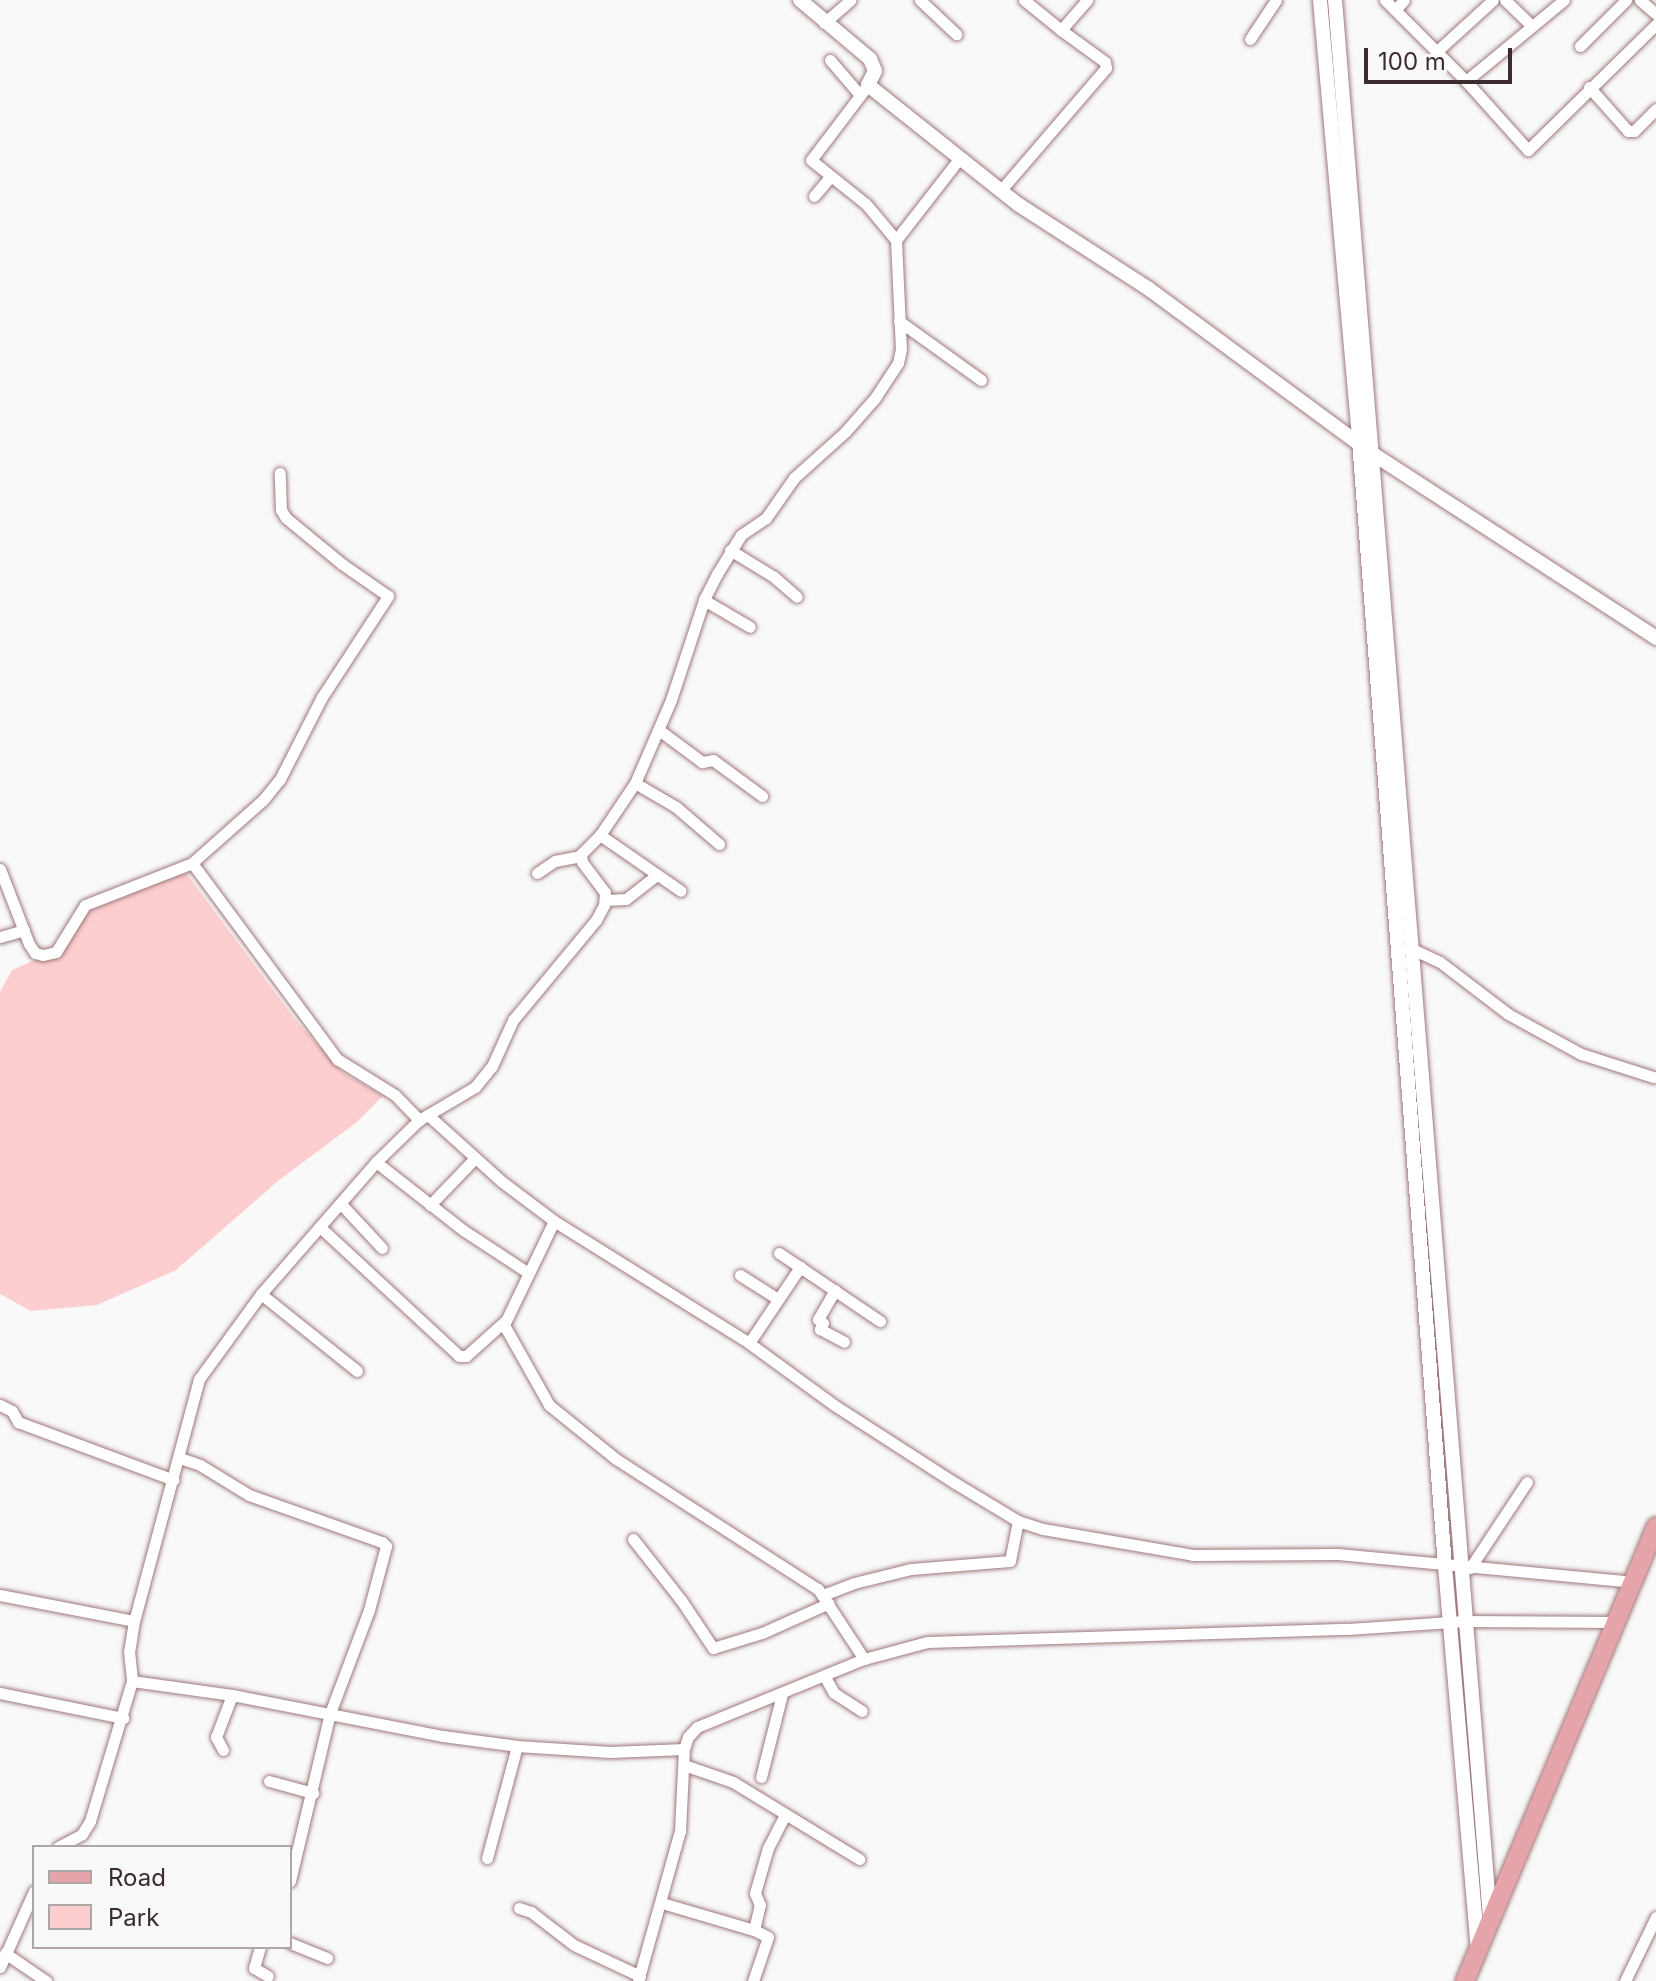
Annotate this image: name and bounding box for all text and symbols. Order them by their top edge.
scale bar [1368,32,1516,82]
text: 100 m [1378,47,1446,76]
legend [32,1845,292,1949]
text: Road [108,1863,166,1892]
text: Park [108,1903,159,1932]

